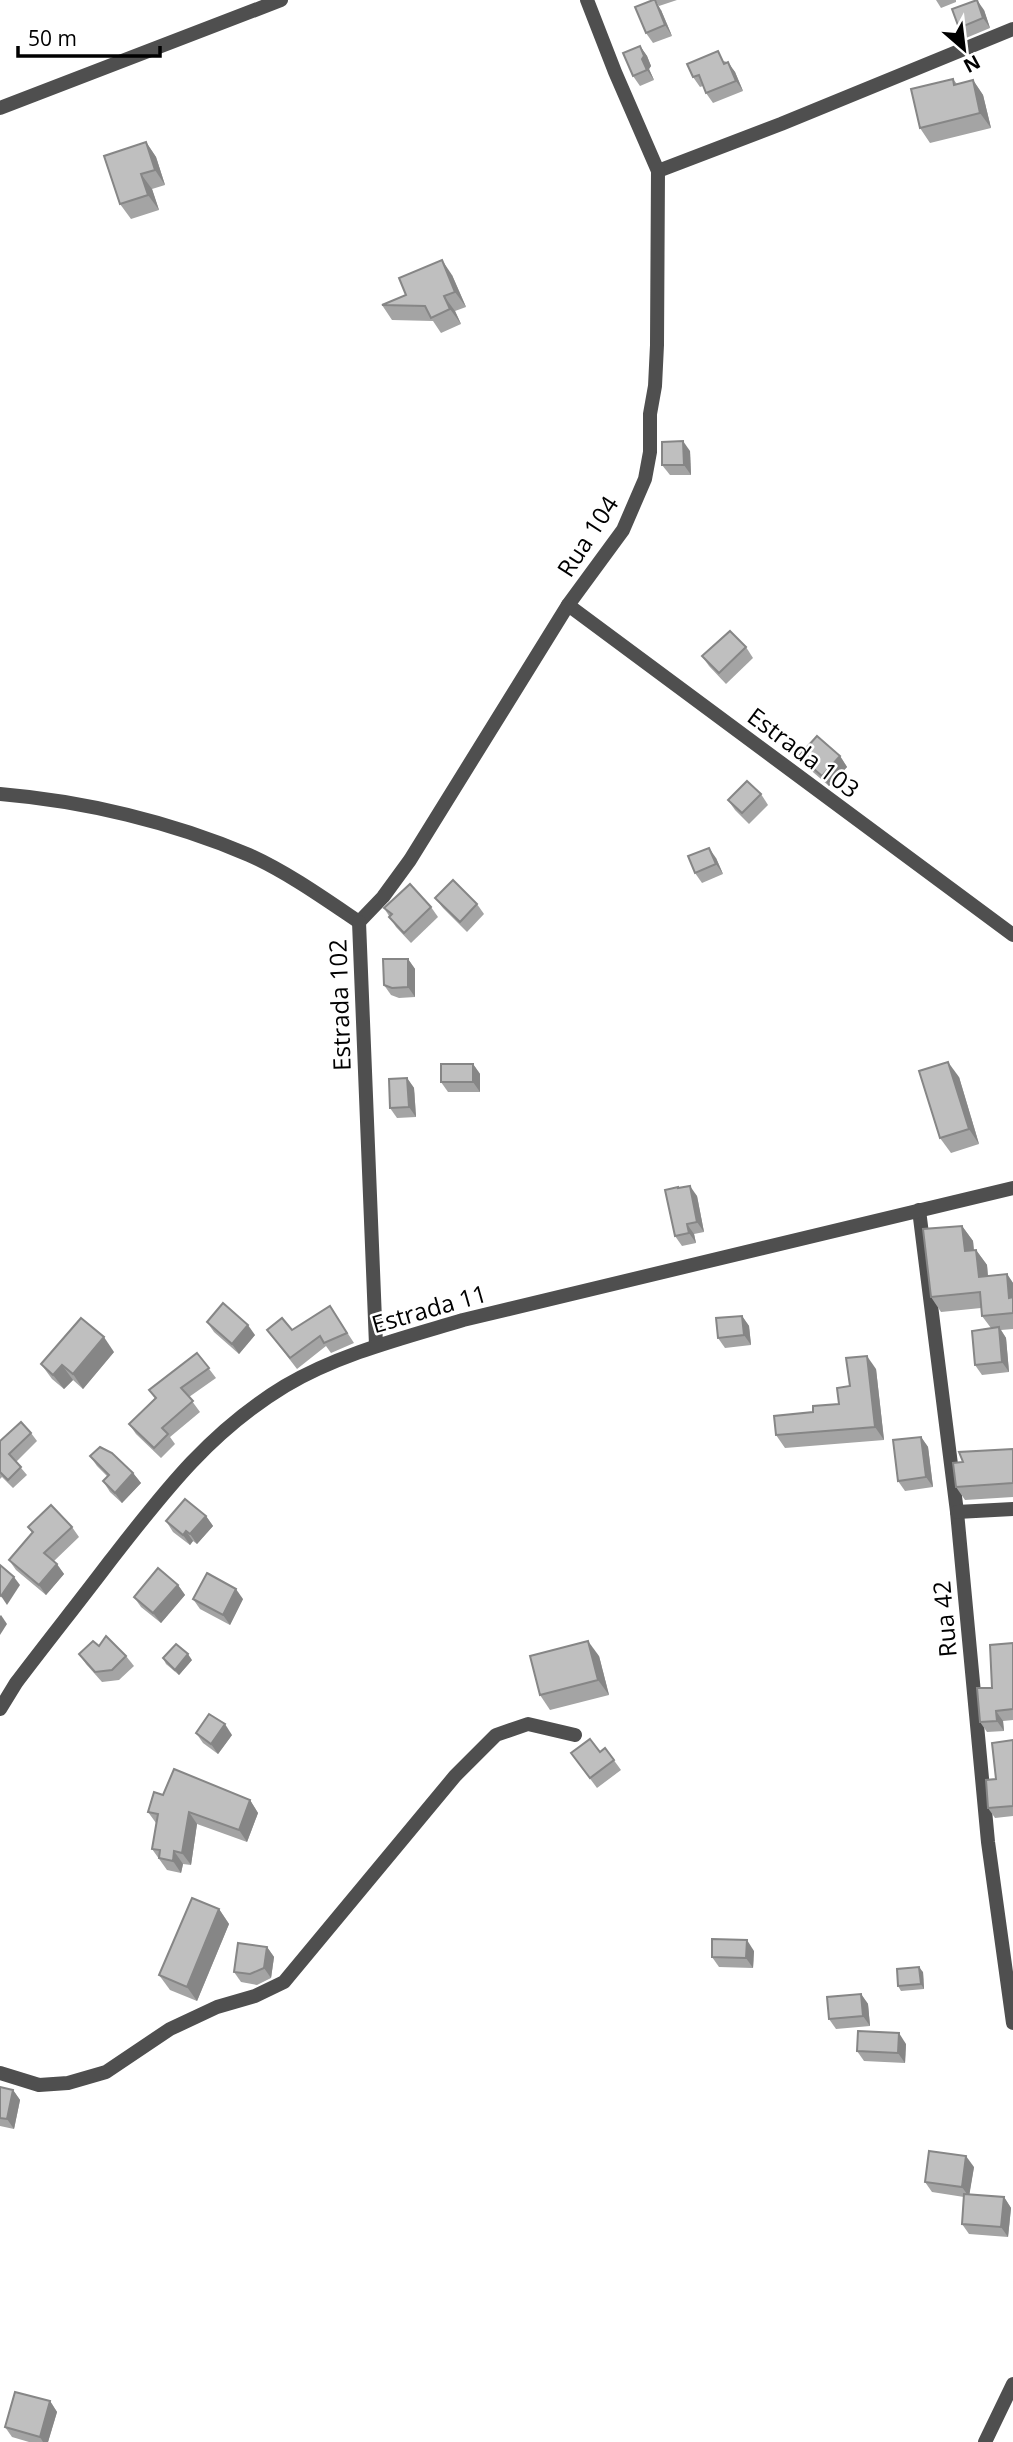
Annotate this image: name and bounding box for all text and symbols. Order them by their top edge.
scale bar [18,14,159,58]
north arrow [929,14,999,84]
text: 50 m [28,24,77,52]
text: N [959,49,985,79]
street label: Rua 104 [549,489,626,583]
street label: Estrada 103 [741,699,867,805]
street label: Estrada 102 [320,939,358,1071]
street label: Estrada 11 [368,1276,490,1340]
street label: Rua 42 [924,1579,964,1659]

